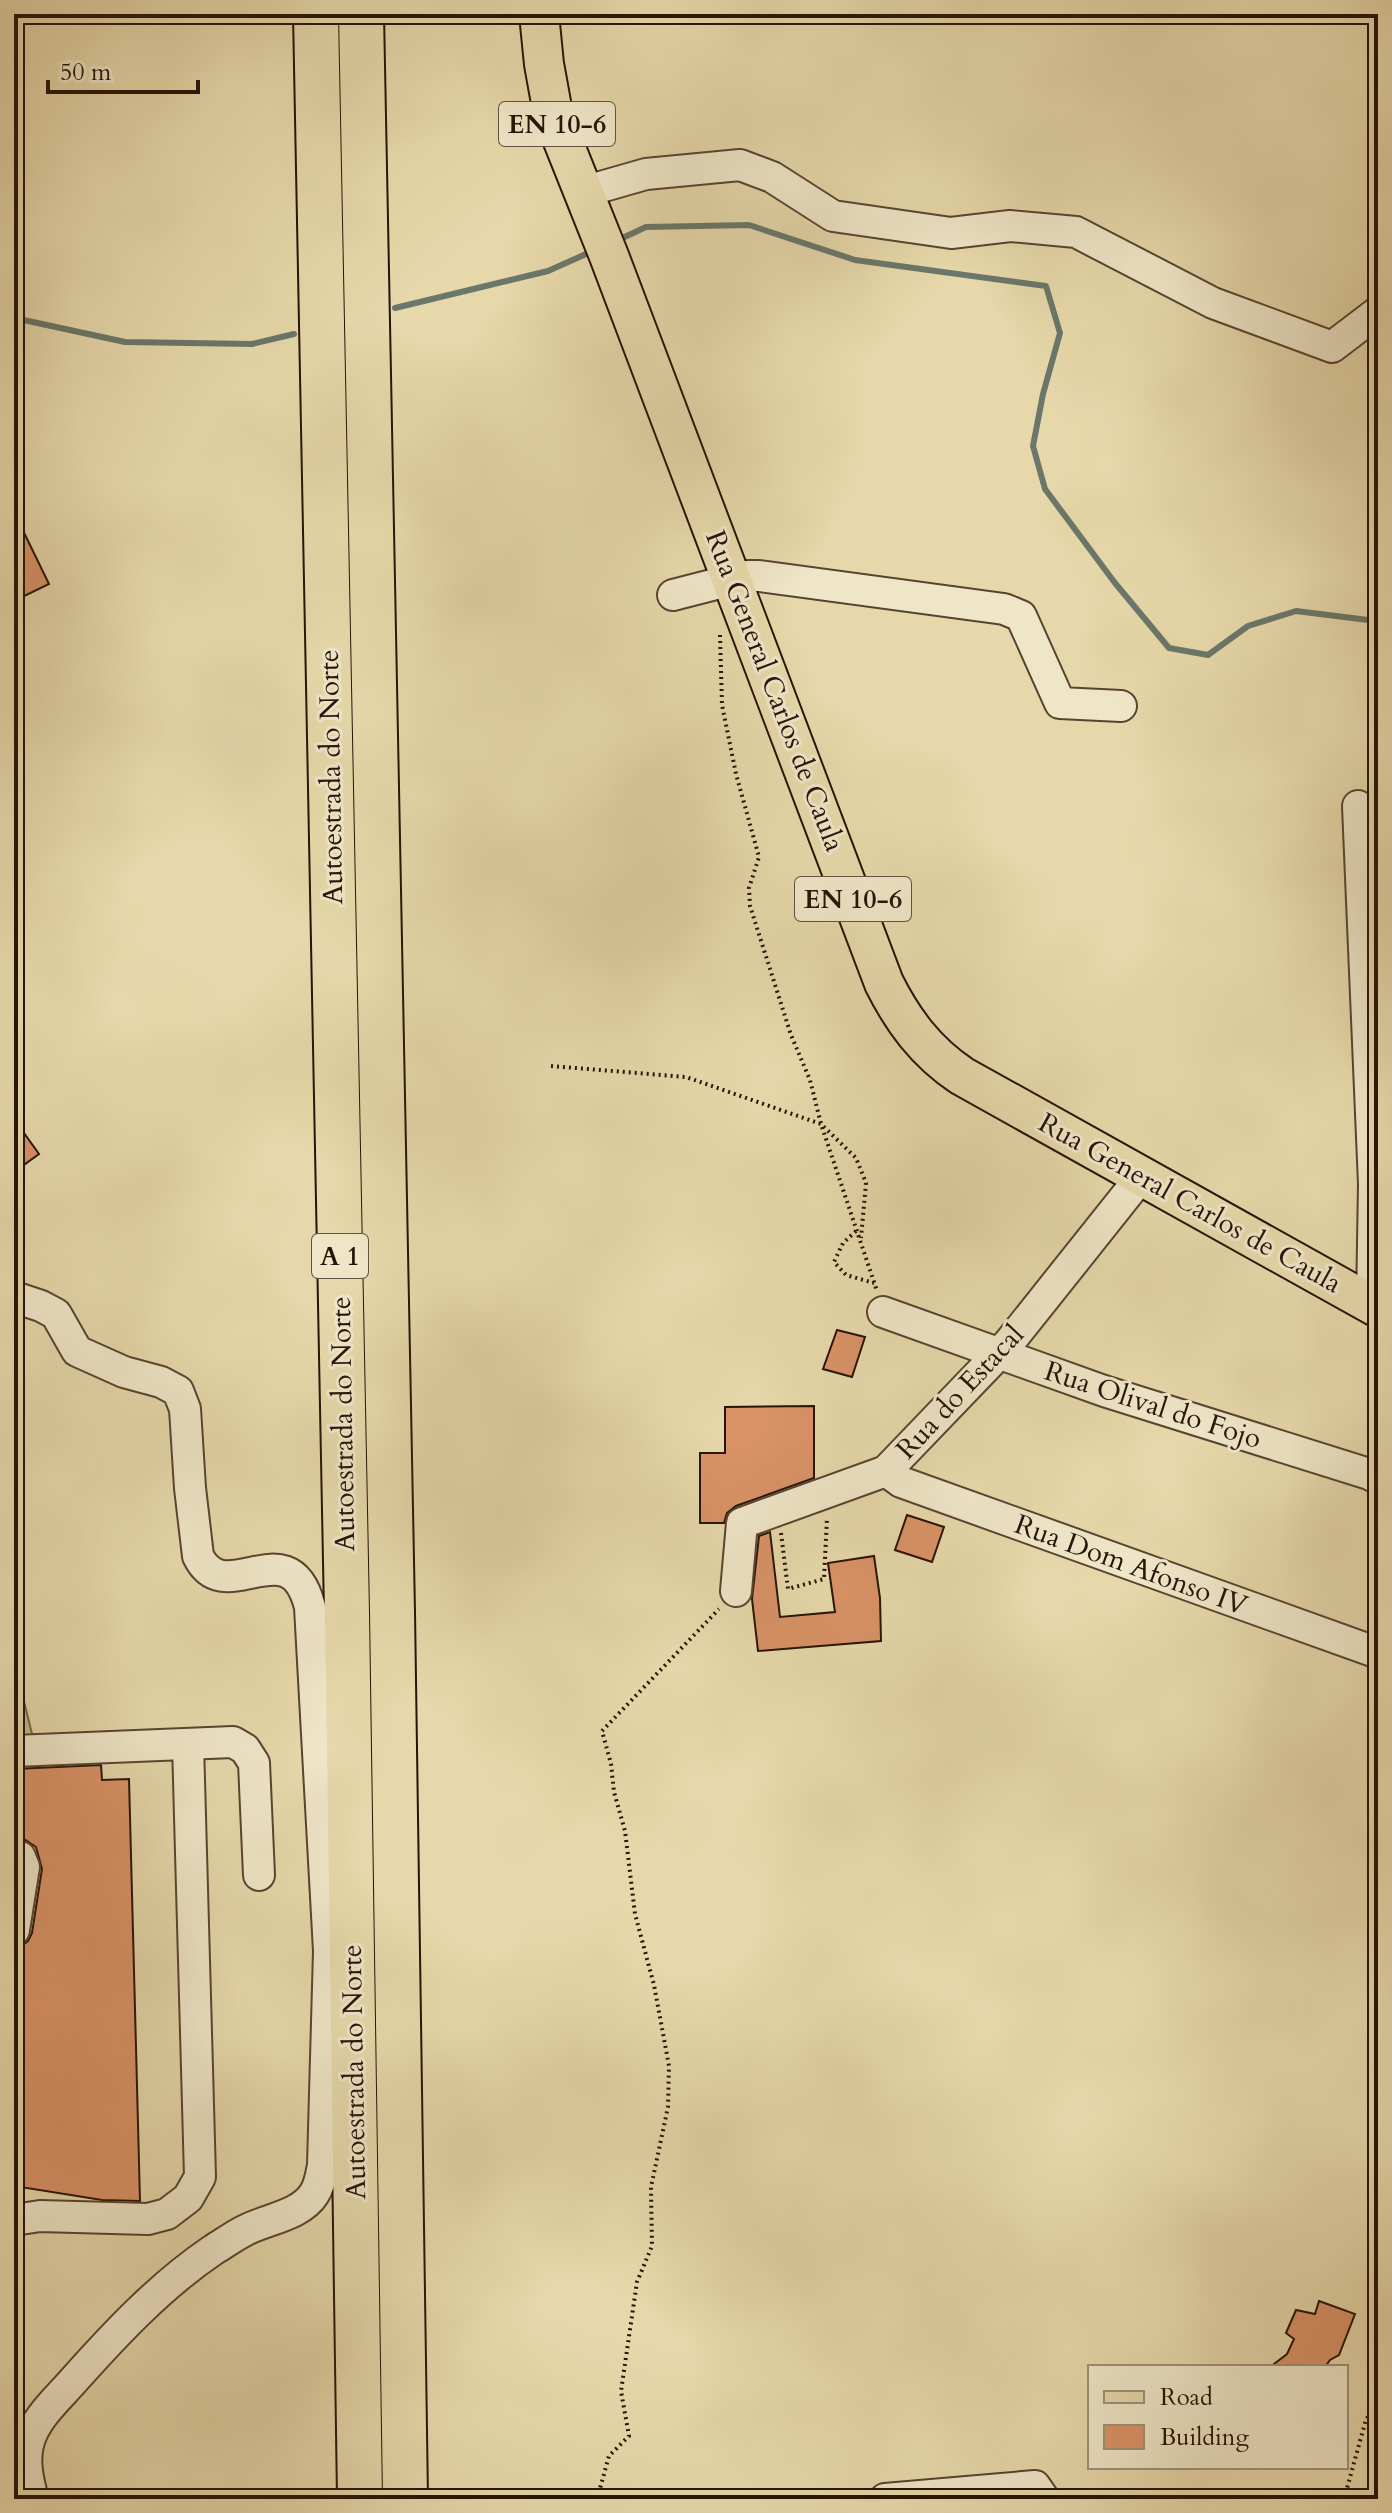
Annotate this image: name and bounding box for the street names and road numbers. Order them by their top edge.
road number: EN 10-6 [499,102,615,146]
street label: Rua General Carlos de Caula [696,525,854,857]
street label: Autoestrada do Norte [310,649,352,905]
road number: EN 10-6 [795,877,911,921]
street label: Rua General Carlos de Caula [1032,1104,1348,1302]
road number: A 1 [312,1234,368,1278]
street label: Autoestrada do Norte [322,1296,364,1552]
street label: Rua do Estacal [888,1316,1032,1468]
street label: Rua Olival do Fojo [1040,1352,1266,1458]
street label: Rua Dom Afonso IV [1009,1505,1253,1625]
street label: Autoestrada do Norte [333,1944,375,2200]

